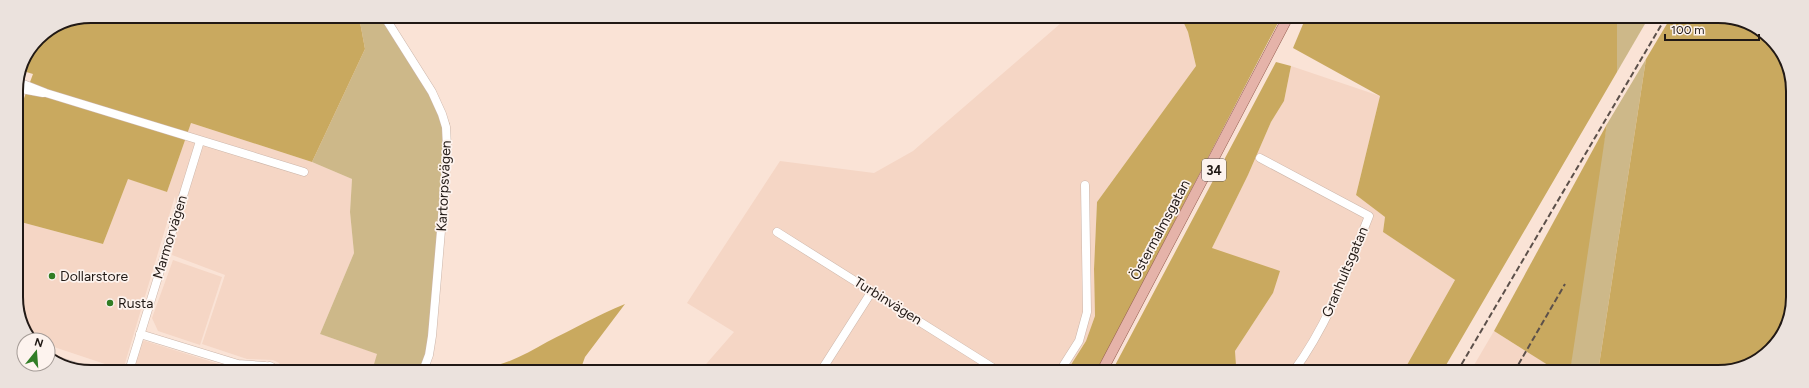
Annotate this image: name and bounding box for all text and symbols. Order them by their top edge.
scale bar [1665,16,1759,42]
text: 100 m [1671,23,1705,37]
street label: Kartorpsvägen [433,140,455,232]
road number: 34 [1202,159,1226,181]
street label: Östermalmsgatan [1126,177,1194,283]
street label: Marmorvägen [149,193,191,281]
street label: Granhultsgatan [1318,224,1372,320]
place label: Dollarstore [60,268,128,285]
marker: Dollarstore [47,271,57,281]
street label: Turbinvägen [851,273,925,329]
place label: Rusta [118,295,154,312]
marker: Rusta [105,298,115,308]
north arrow [16,332,56,372]
text: N [33,335,45,350]

